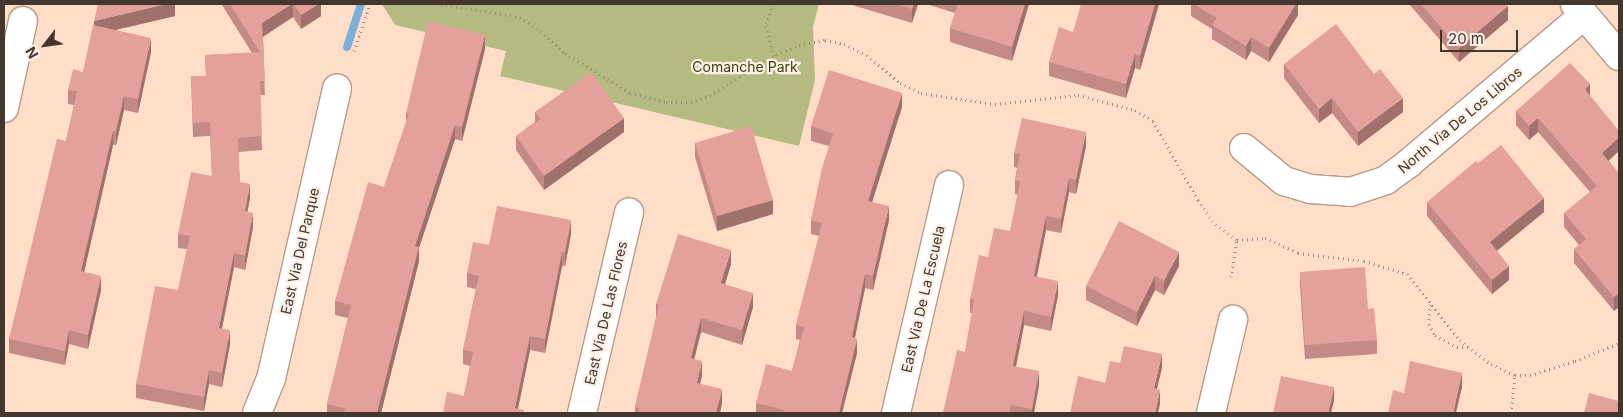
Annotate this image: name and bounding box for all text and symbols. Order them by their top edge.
north arrow [20,20,70,70]
scale bar [1443,20,1520,52]
text: 20 m [1448,29,1484,48]
text: N [22,44,42,62]
park label: Comanche Park [692,59,798,75]
street label: North Via De Los Libros [1395,63,1525,177]
street label: East Via Del Parque [277,186,323,316]
street label: East Via De La Escuela [898,224,948,374]
street label: East Via De Las Flores [581,240,631,386]

